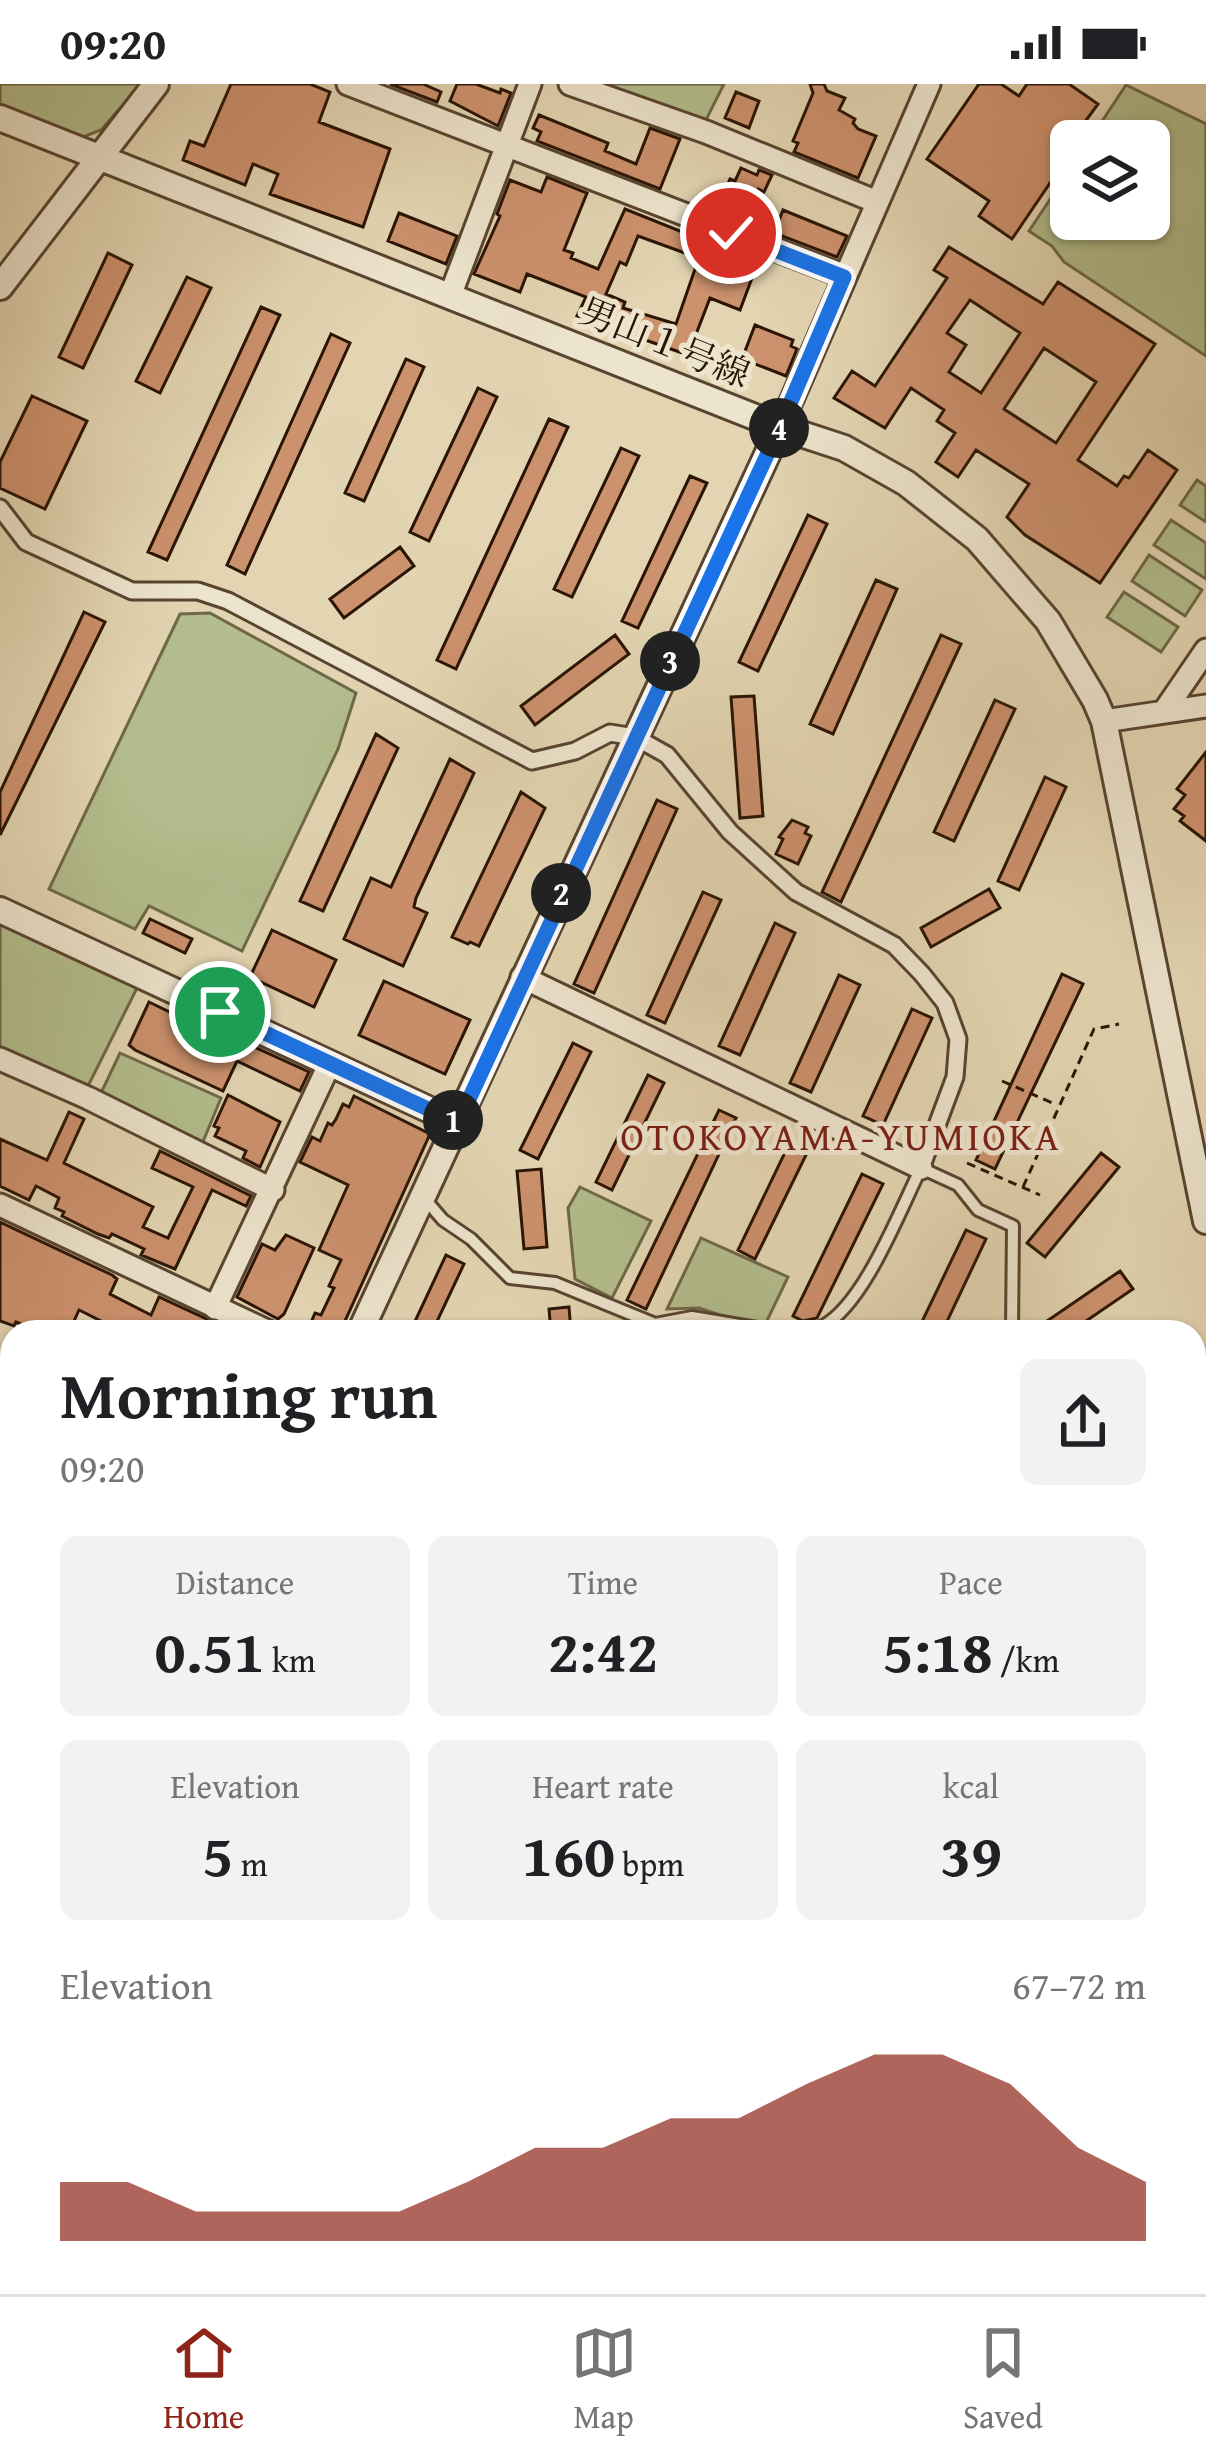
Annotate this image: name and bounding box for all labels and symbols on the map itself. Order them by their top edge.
pin [680,182,782,284]
street label: 男山１号線 [572,283,759,400]
pin: 4 [749,398,809,458]
pin: 3 [640,631,700,691]
pin: 2 [531,863,591,923]
pin [169,961,271,1063]
pin: 1 [423,1090,483,1150]
district label: OTOKOYAMA-YUMIOKA [620,1107,1062,1164]

